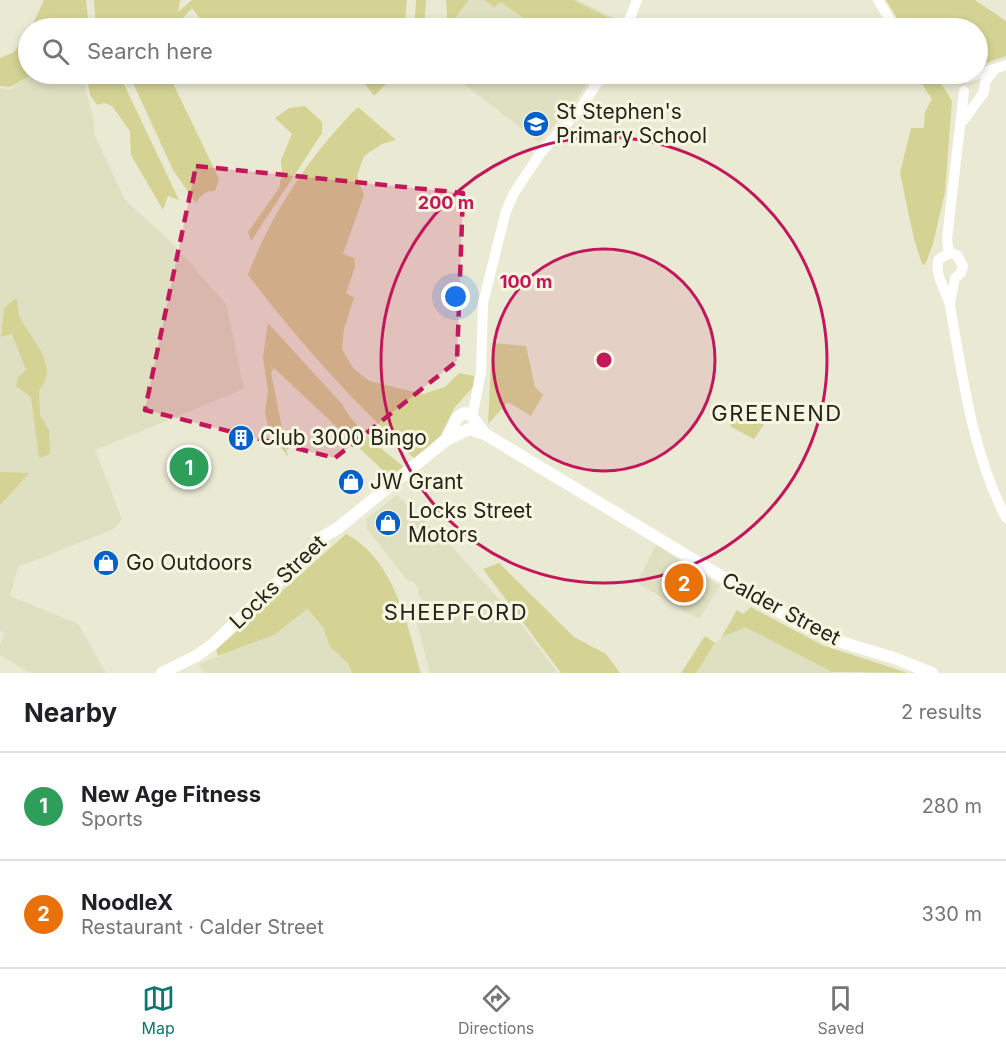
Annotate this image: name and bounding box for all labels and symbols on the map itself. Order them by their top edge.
place label: St Stephen's Primary School [556,99,707,148]
school or university icon: St Stephen's Primary School [521,109,551,139]
text: 200 m [418,192,474,213]
text: 100 m [500,271,552,292]
your location [441,282,470,311]
centre of rings [594,350,614,370]
district label: GREENEND [711,400,843,426]
building icon: Club 3000 Bingo [226,423,256,453]
place label: Club 3000 Bingo [260,425,427,450]
pin: 1 [170,444,208,490]
shop icon: JW Grant [336,467,366,497]
place label: JW Grant [370,469,463,494]
place label: Locks Street Motors [408,498,532,547]
shop icon: Locks Street Motors [373,508,403,538]
street label: Locks Street [224,529,331,634]
shop icon: Go Outdoors [91,548,121,578]
place label: Go Outdoors [126,550,252,575]
pin: 2 [664,560,704,606]
street label: Calder Street [718,567,845,650]
district label: SHEEPFORD [384,599,528,625]

